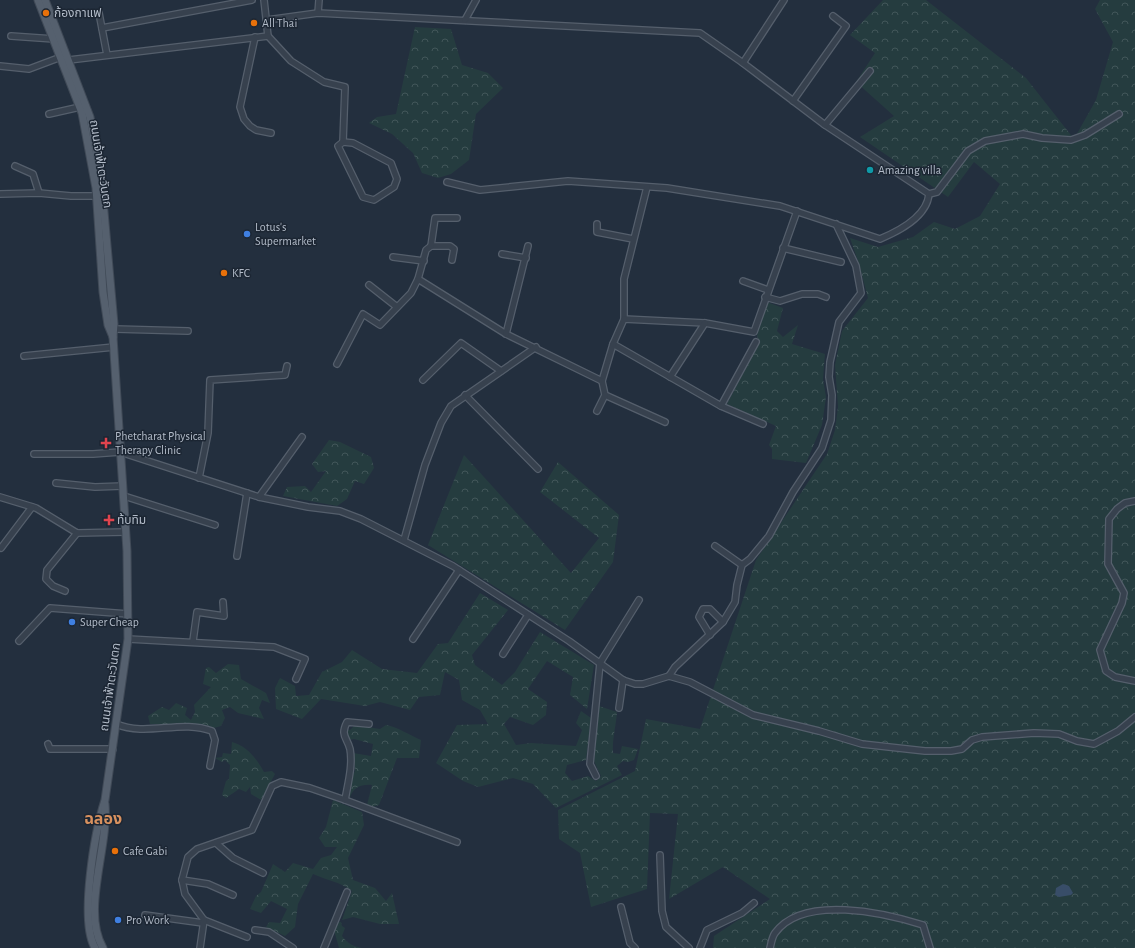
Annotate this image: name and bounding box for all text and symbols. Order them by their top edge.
place label: ก้องกาแฟ [54,6,101,19]
marker: ก้องกาแฟ [41,8,51,18]
place label: All Thai [262,17,297,29]
marker: All Thai [249,18,259,28]
street label: ถนนเจ้าฟ้าตะวันตก [88,119,115,209]
place label: Amazing villa [878,164,942,176]
marker: Amazing villa [865,165,875,175]
place label: Lotus's Supermarket [255,221,316,247]
marker: Lotus's Supermarket [242,229,252,239]
place label: KFC [232,267,250,279]
marker: KFC [219,268,229,278]
place label: Phetcharat Physical Therapy Clinic [115,430,206,457]
marker: Phetcharat Physical Therapy Clinic [100,437,112,449]
place label: ท้บทิม [117,513,146,526]
marker: ท้บทิม [104,515,114,525]
place label: Super Cheap [80,616,139,628]
marker: Super Cheap [67,617,77,627]
street label: ถนนเจ้าฟ้าตะวันตก [97,642,122,732]
district label: ฉลอง [84,811,122,827]
place label: Cafe Gabi [123,845,167,857]
marker: Cafe Gabi [110,846,120,856]
place label: Pro Work [126,914,170,926]
marker: Pro Work [113,915,123,925]

